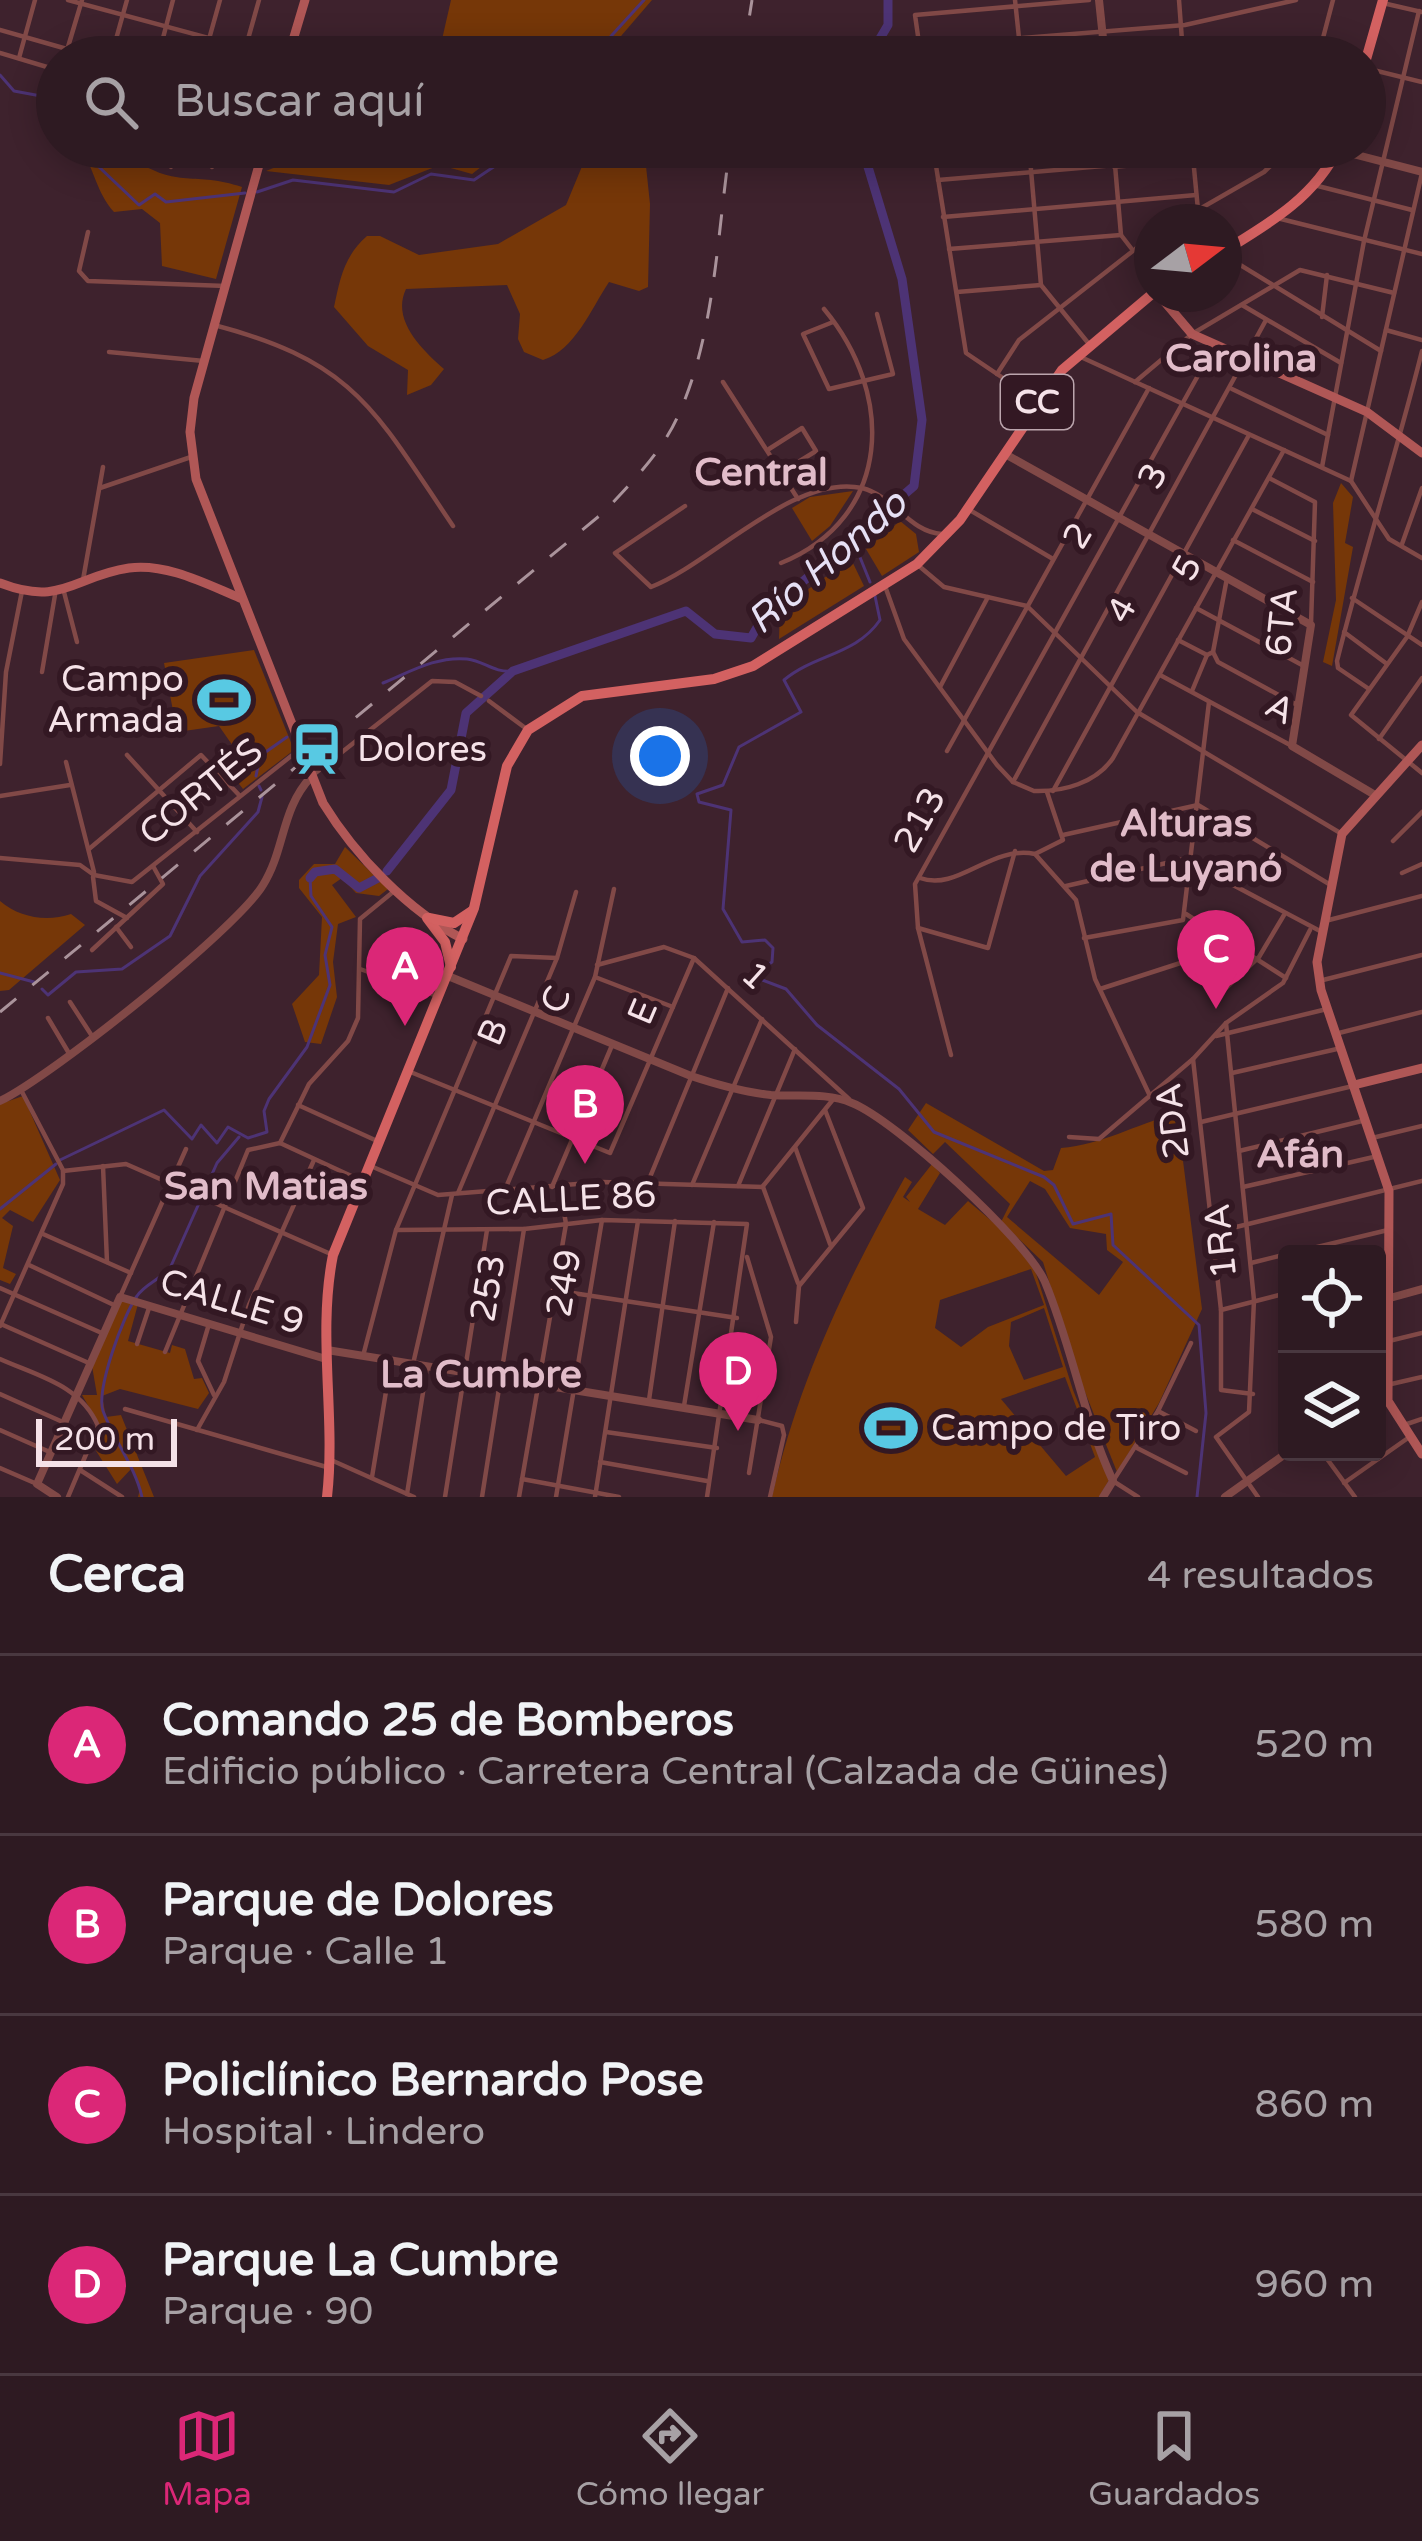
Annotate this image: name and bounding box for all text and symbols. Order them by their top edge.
search box [36,36,1386,168]
icon: search [78,69,144,135]
text: Buscar aquí [174,75,424,129]
north arrow [1134,204,1242,312]
district label: Carolina [1165,335,1317,382]
road number: CC [1001,375,1073,429]
district label: Central [694,449,828,496]
street label: 3 [1129,456,1177,496]
water label: Río Hondo [738,478,918,644]
street label: 2 [1054,515,1102,557]
street label: 5 [1163,548,1211,588]
street label: 6TA [1257,585,1307,659]
street label: 4 [1098,590,1146,630]
place label: Campo Armada [47,658,184,742]
sports icon: Campo Armada [195,671,253,729]
street label: A [1258,684,1302,734]
station icon: Dolores [288,720,346,778]
your location [630,726,690,786]
place label: Dolores [357,728,487,771]
street label: CORTÉS [131,729,271,855]
street label: 213 [885,780,955,860]
district label: Alturas de Luyanó [1089,800,1283,892]
pin: C [1177,910,1255,1009]
pin: A [366,927,444,1026]
street label: 1 [732,952,778,1000]
street label: C [531,980,581,1020]
street label: E [619,993,667,1031]
street label: B [468,1012,518,1052]
pin: B [546,1065,624,1164]
street label: 2DA [1147,1081,1199,1161]
district label: Afán [1256,1131,1344,1178]
district label: San Matias [164,1163,368,1210]
street label: CALLE 86 [485,1173,657,1225]
street label: 1RA [1196,1201,1246,1281]
map controls [1278,1245,1386,1461]
button: locate [1278,1245,1386,1353]
street label: 249 [537,1246,591,1320]
street label: 253 [461,1251,515,1325]
street label: CALLE 9 [155,1260,309,1344]
pin: D [699,1332,777,1431]
district label: La Cumbre [380,1351,582,1398]
button: layers [1278,1353,1386,1461]
sports icon: Campo de Tiro [862,1399,920,1457]
place label: Campo de Tiro [931,1407,1181,1450]
scale bar [36,1413,177,1466]
text: 200 m [54,1420,155,1459]
text: Cerca [48,1544,186,1606]
text: 4 resultados [1147,1552,1374,1599]
text: Comando 25 de Bomberos [162,1694,734,1748]
text: A [72,1721,102,1768]
text: 520 m [1255,1721,1374,1768]
text: Edificio público · Carretera Central (Calzada de Güines) [162,1748,1168,1795]
text: Parque de Dolores [162,1874,554,1928]
text: B [73,1901,101,1948]
text: 580 m [1255,1901,1374,1948]
text: Parque · Calle 1 [162,1928,449,1975]
text: Policlínico Bernardo Pose [162,2054,704,2108]
text: C [73,2081,101,2128]
text: 860 m [1255,2081,1374,2128]
text: Hospital · Lindero [162,2108,485,2155]
text: Parque La Cumbre [162,2234,559,2288]
text: D [72,2261,102,2308]
text: 960 m [1255,2261,1374,2308]
text: Parque · 90 [162,2288,373,2335]
tab: Mapa [162,2403,252,2514]
tab: Cómo llegar [576,2403,764,2514]
tab: Guardados [1088,2403,1260,2514]

